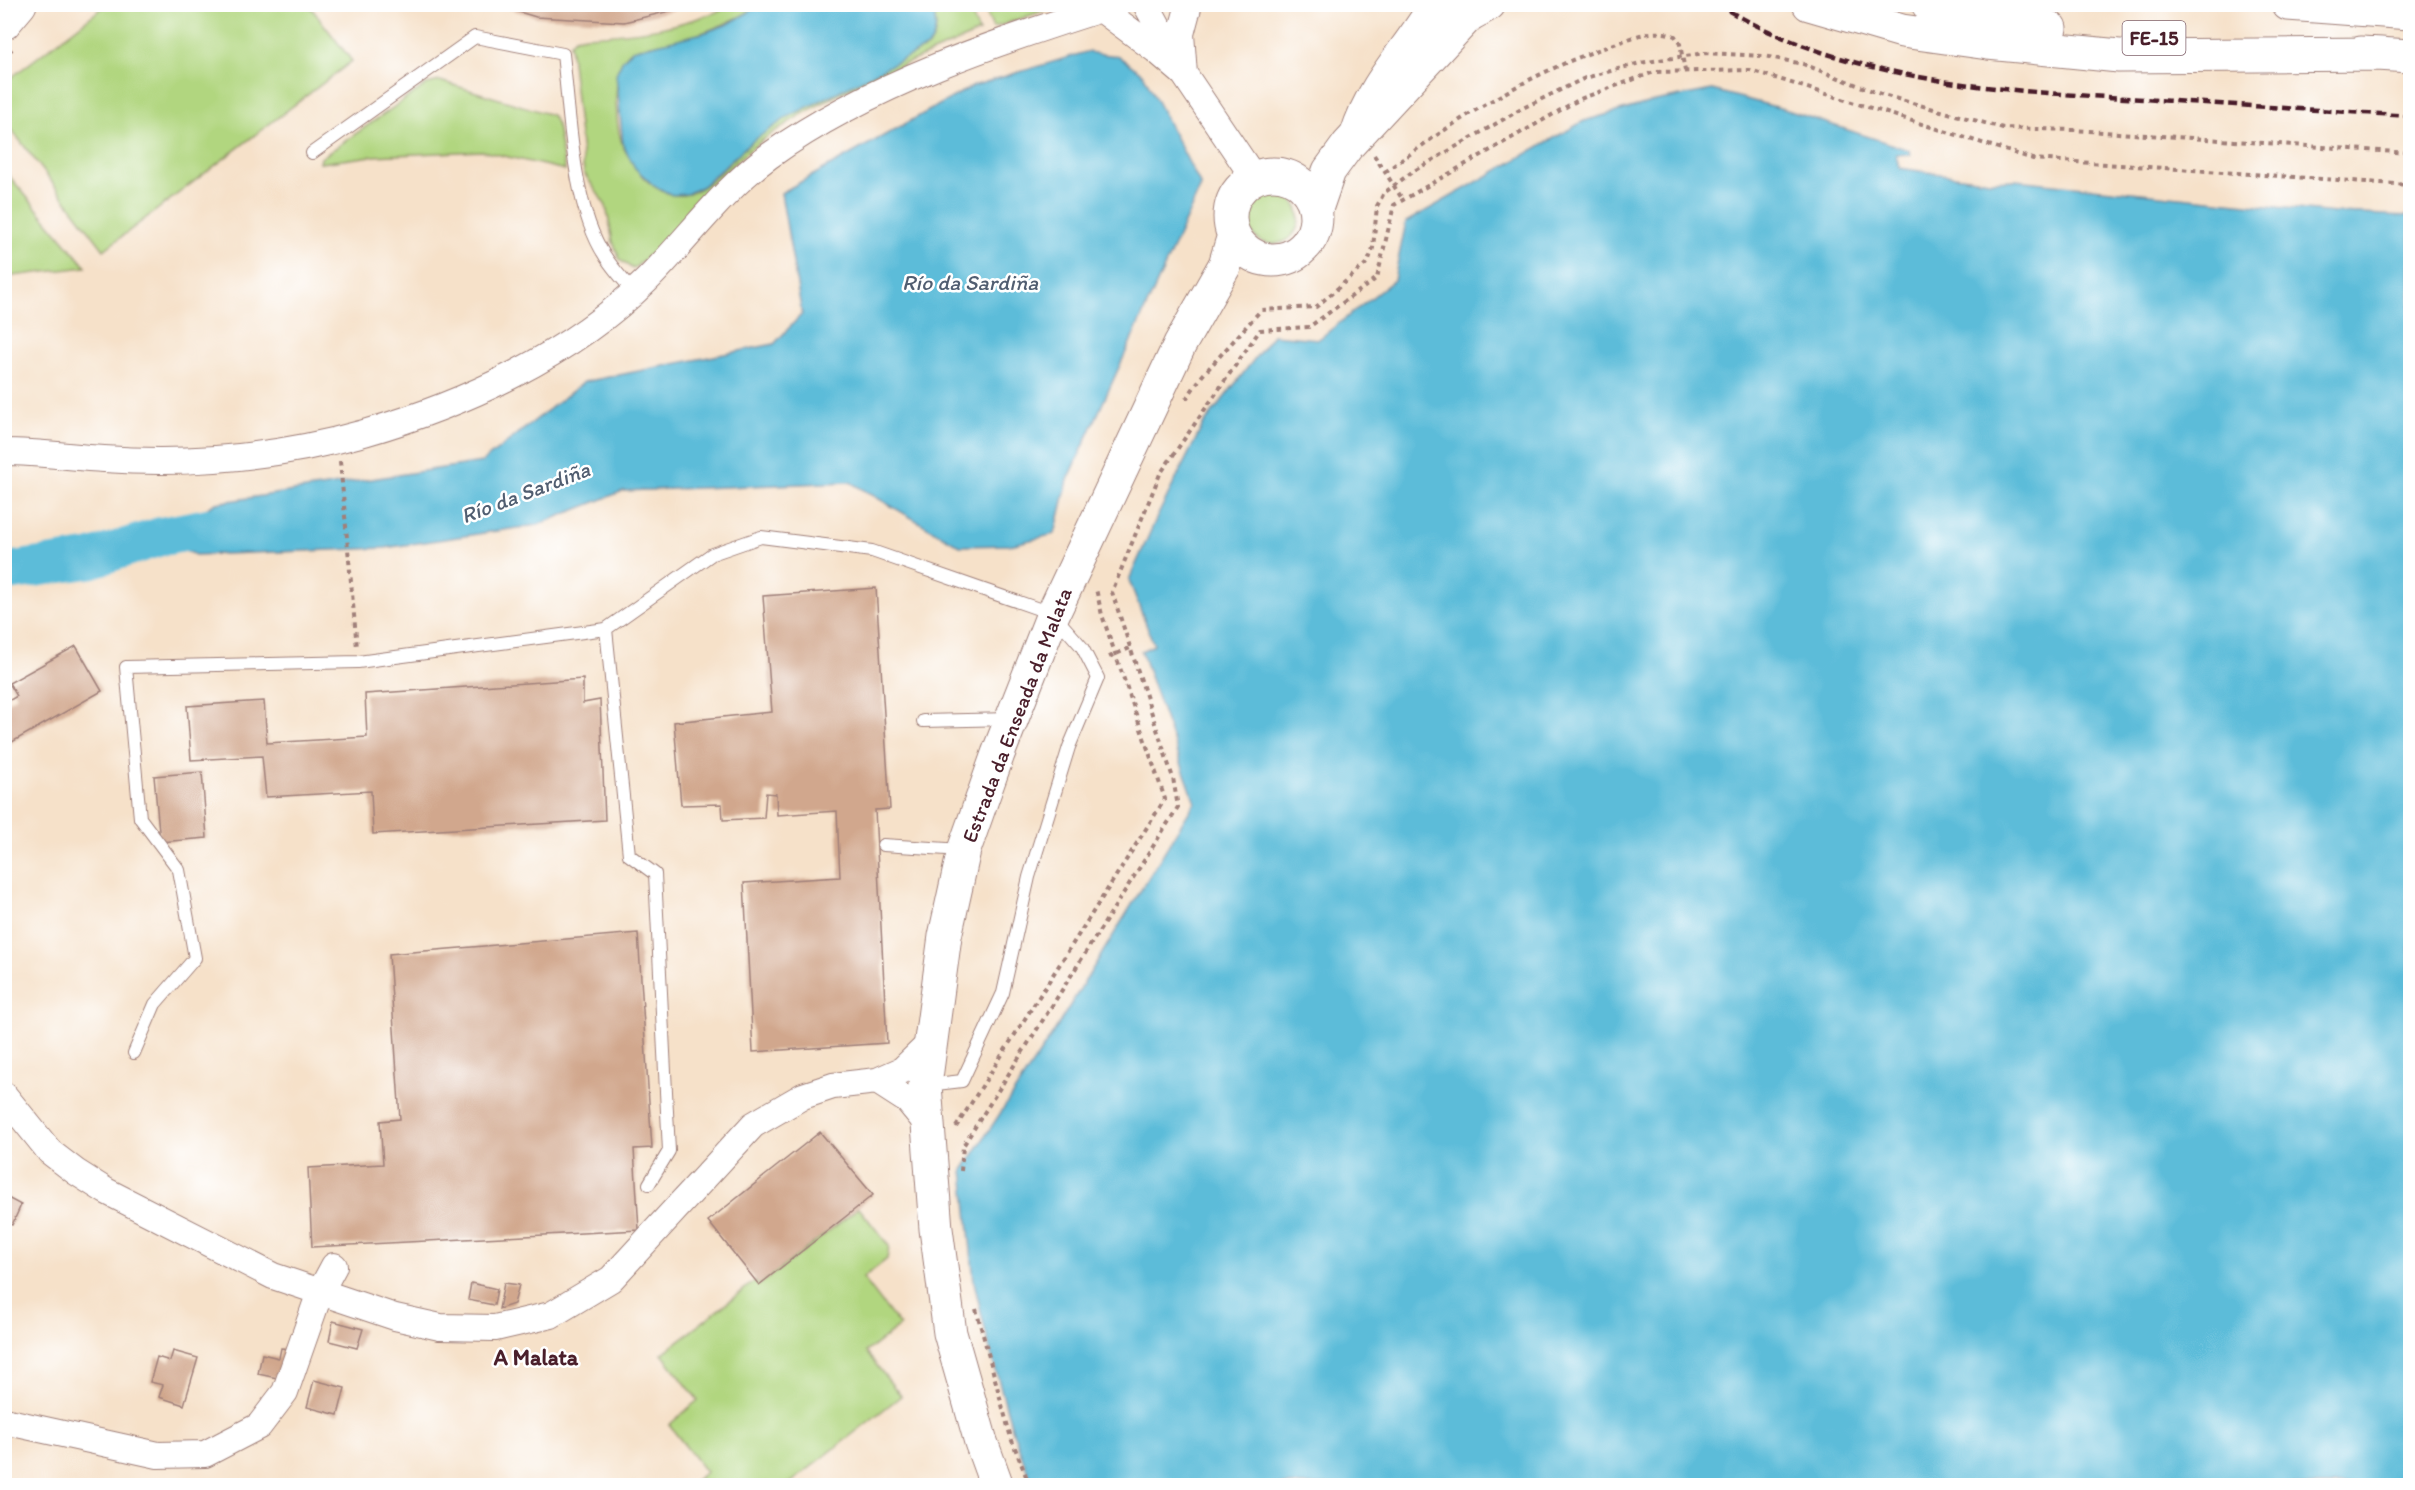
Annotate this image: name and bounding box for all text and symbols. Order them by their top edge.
road number: FE-15 [2122,21,2186,55]
water label: Río da Sardiña [902,269,1039,296]
water label: Río da Sardiña [457,455,595,529]
street label: Estrada da Enseada da Malata [956,584,1077,846]
district label: A Malata [493,1344,579,1371]

